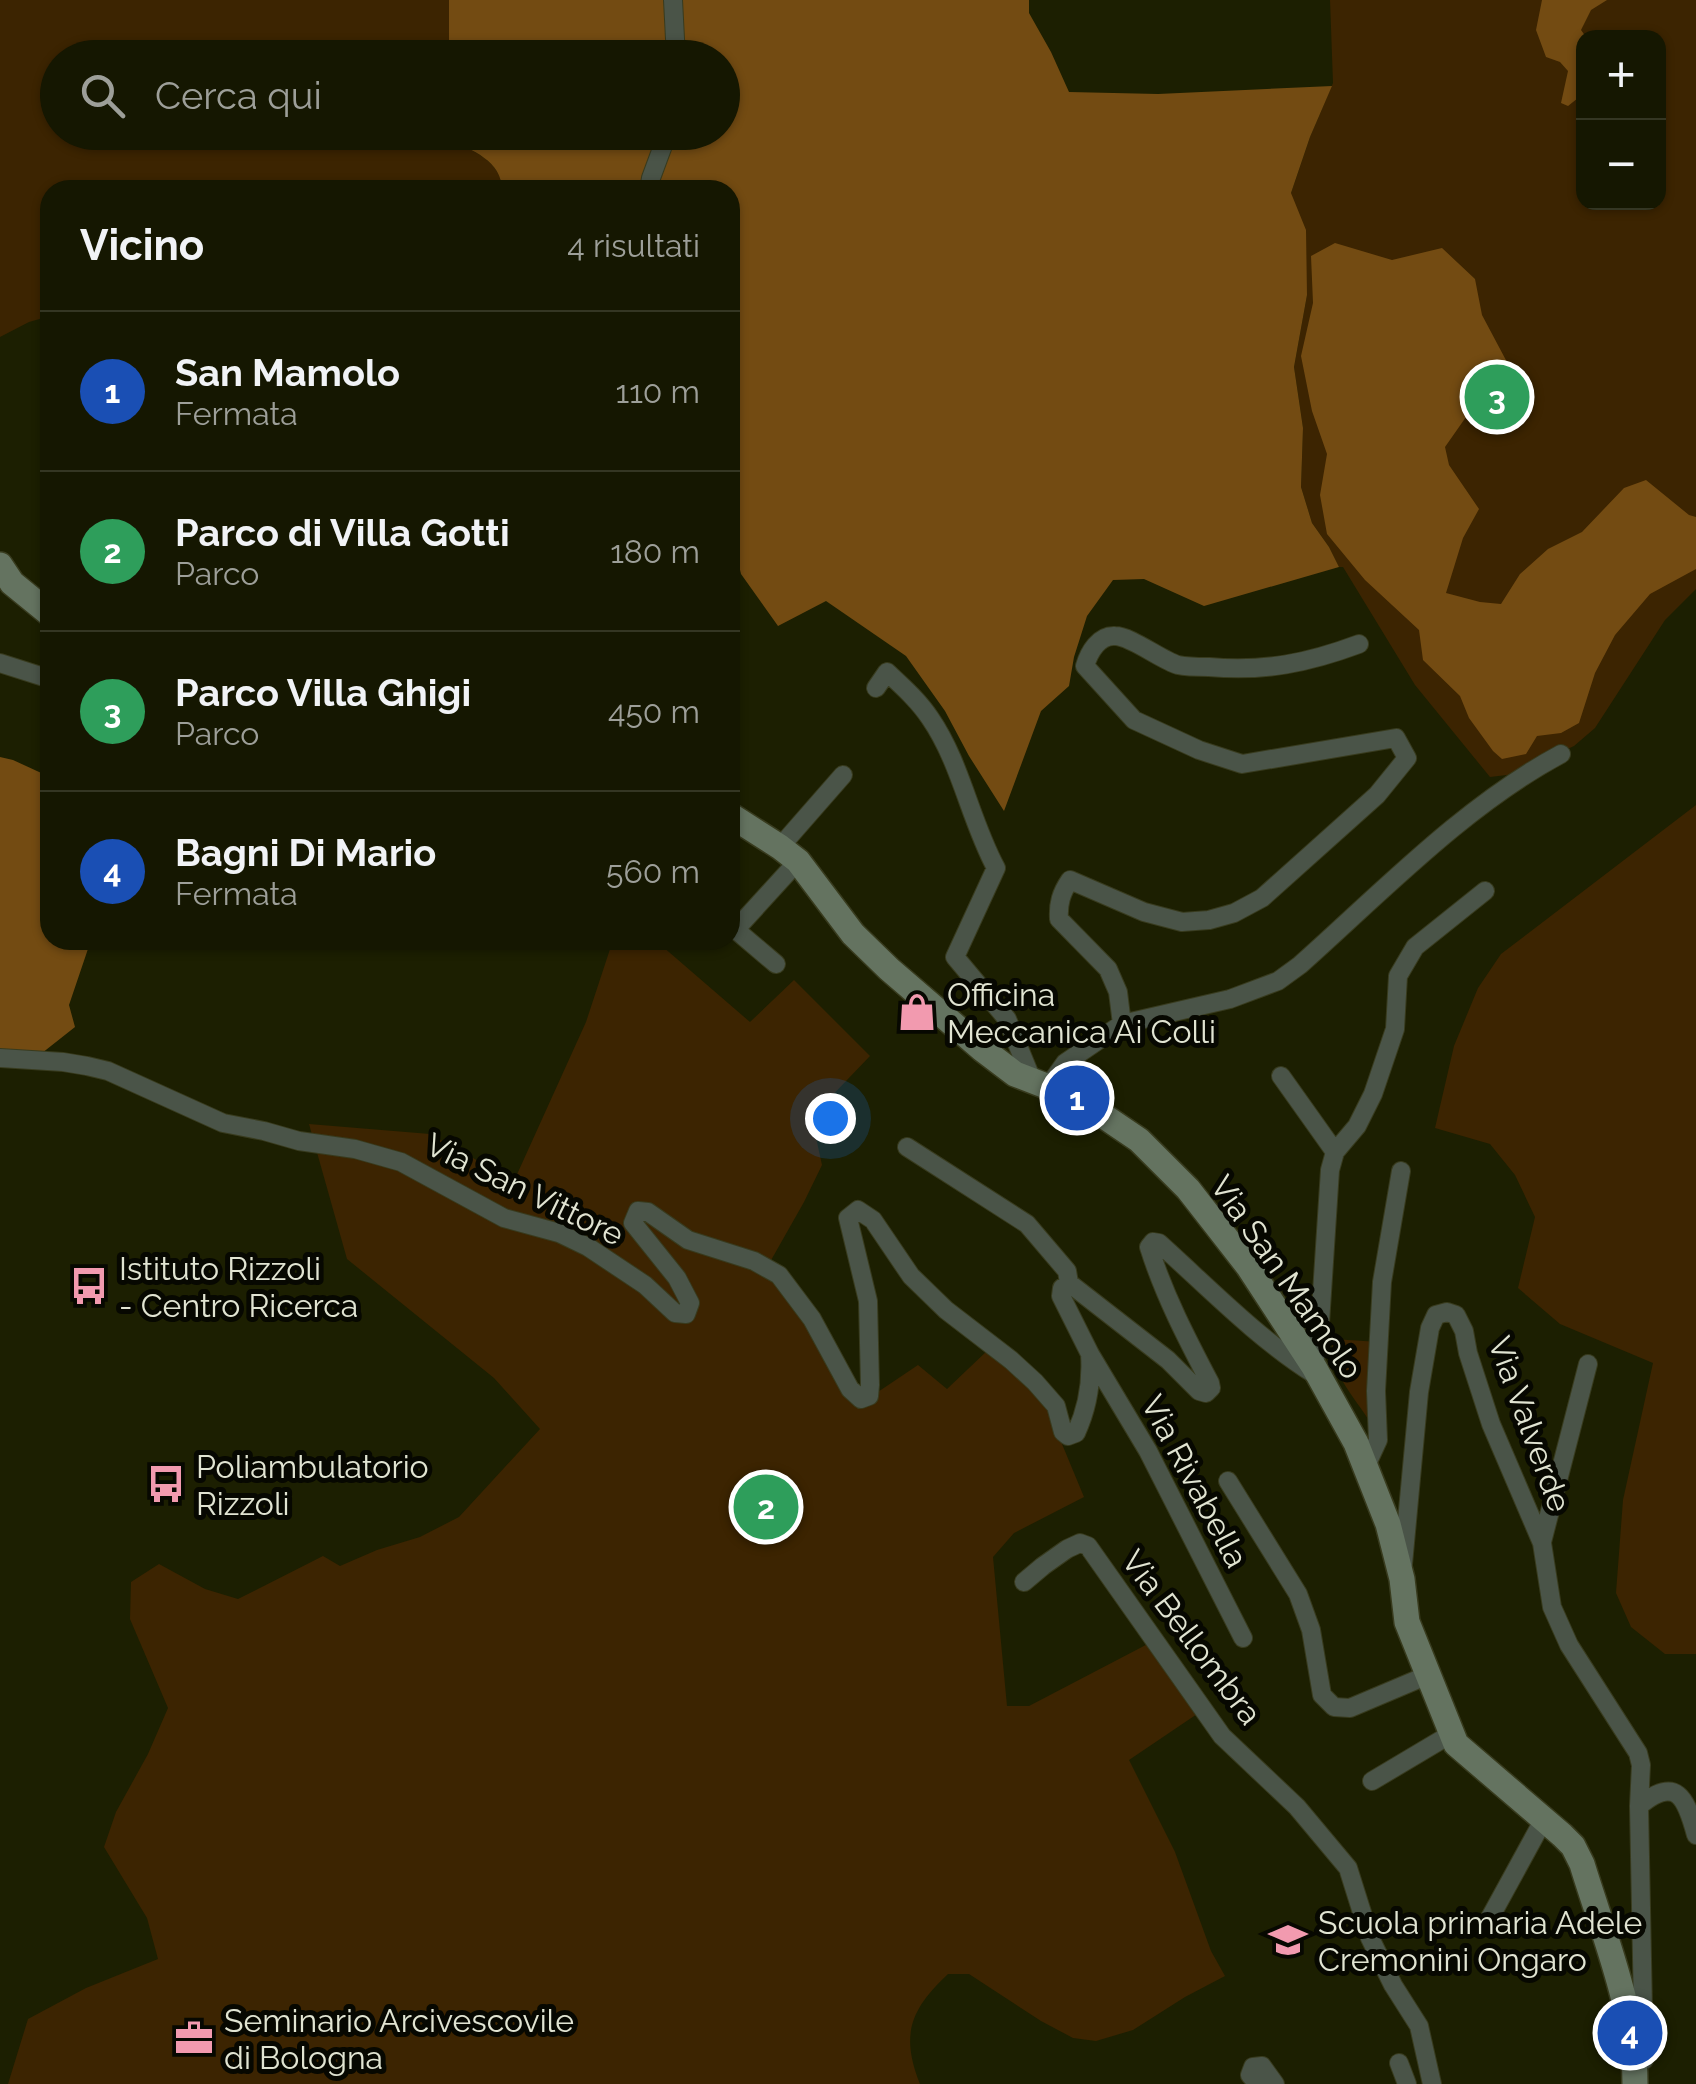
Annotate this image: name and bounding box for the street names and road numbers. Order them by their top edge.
street label: Via San Vittore [420,1125,630,1253]
street label: Via San Mamolo [1203,1168,1371,1386]
street label: Via Valverde [1481,1331,1579,1517]
street label: Via Rivabella [1134,1389,1256,1573]
street label: Via Bellombra [1114,1543,1270,1731]

